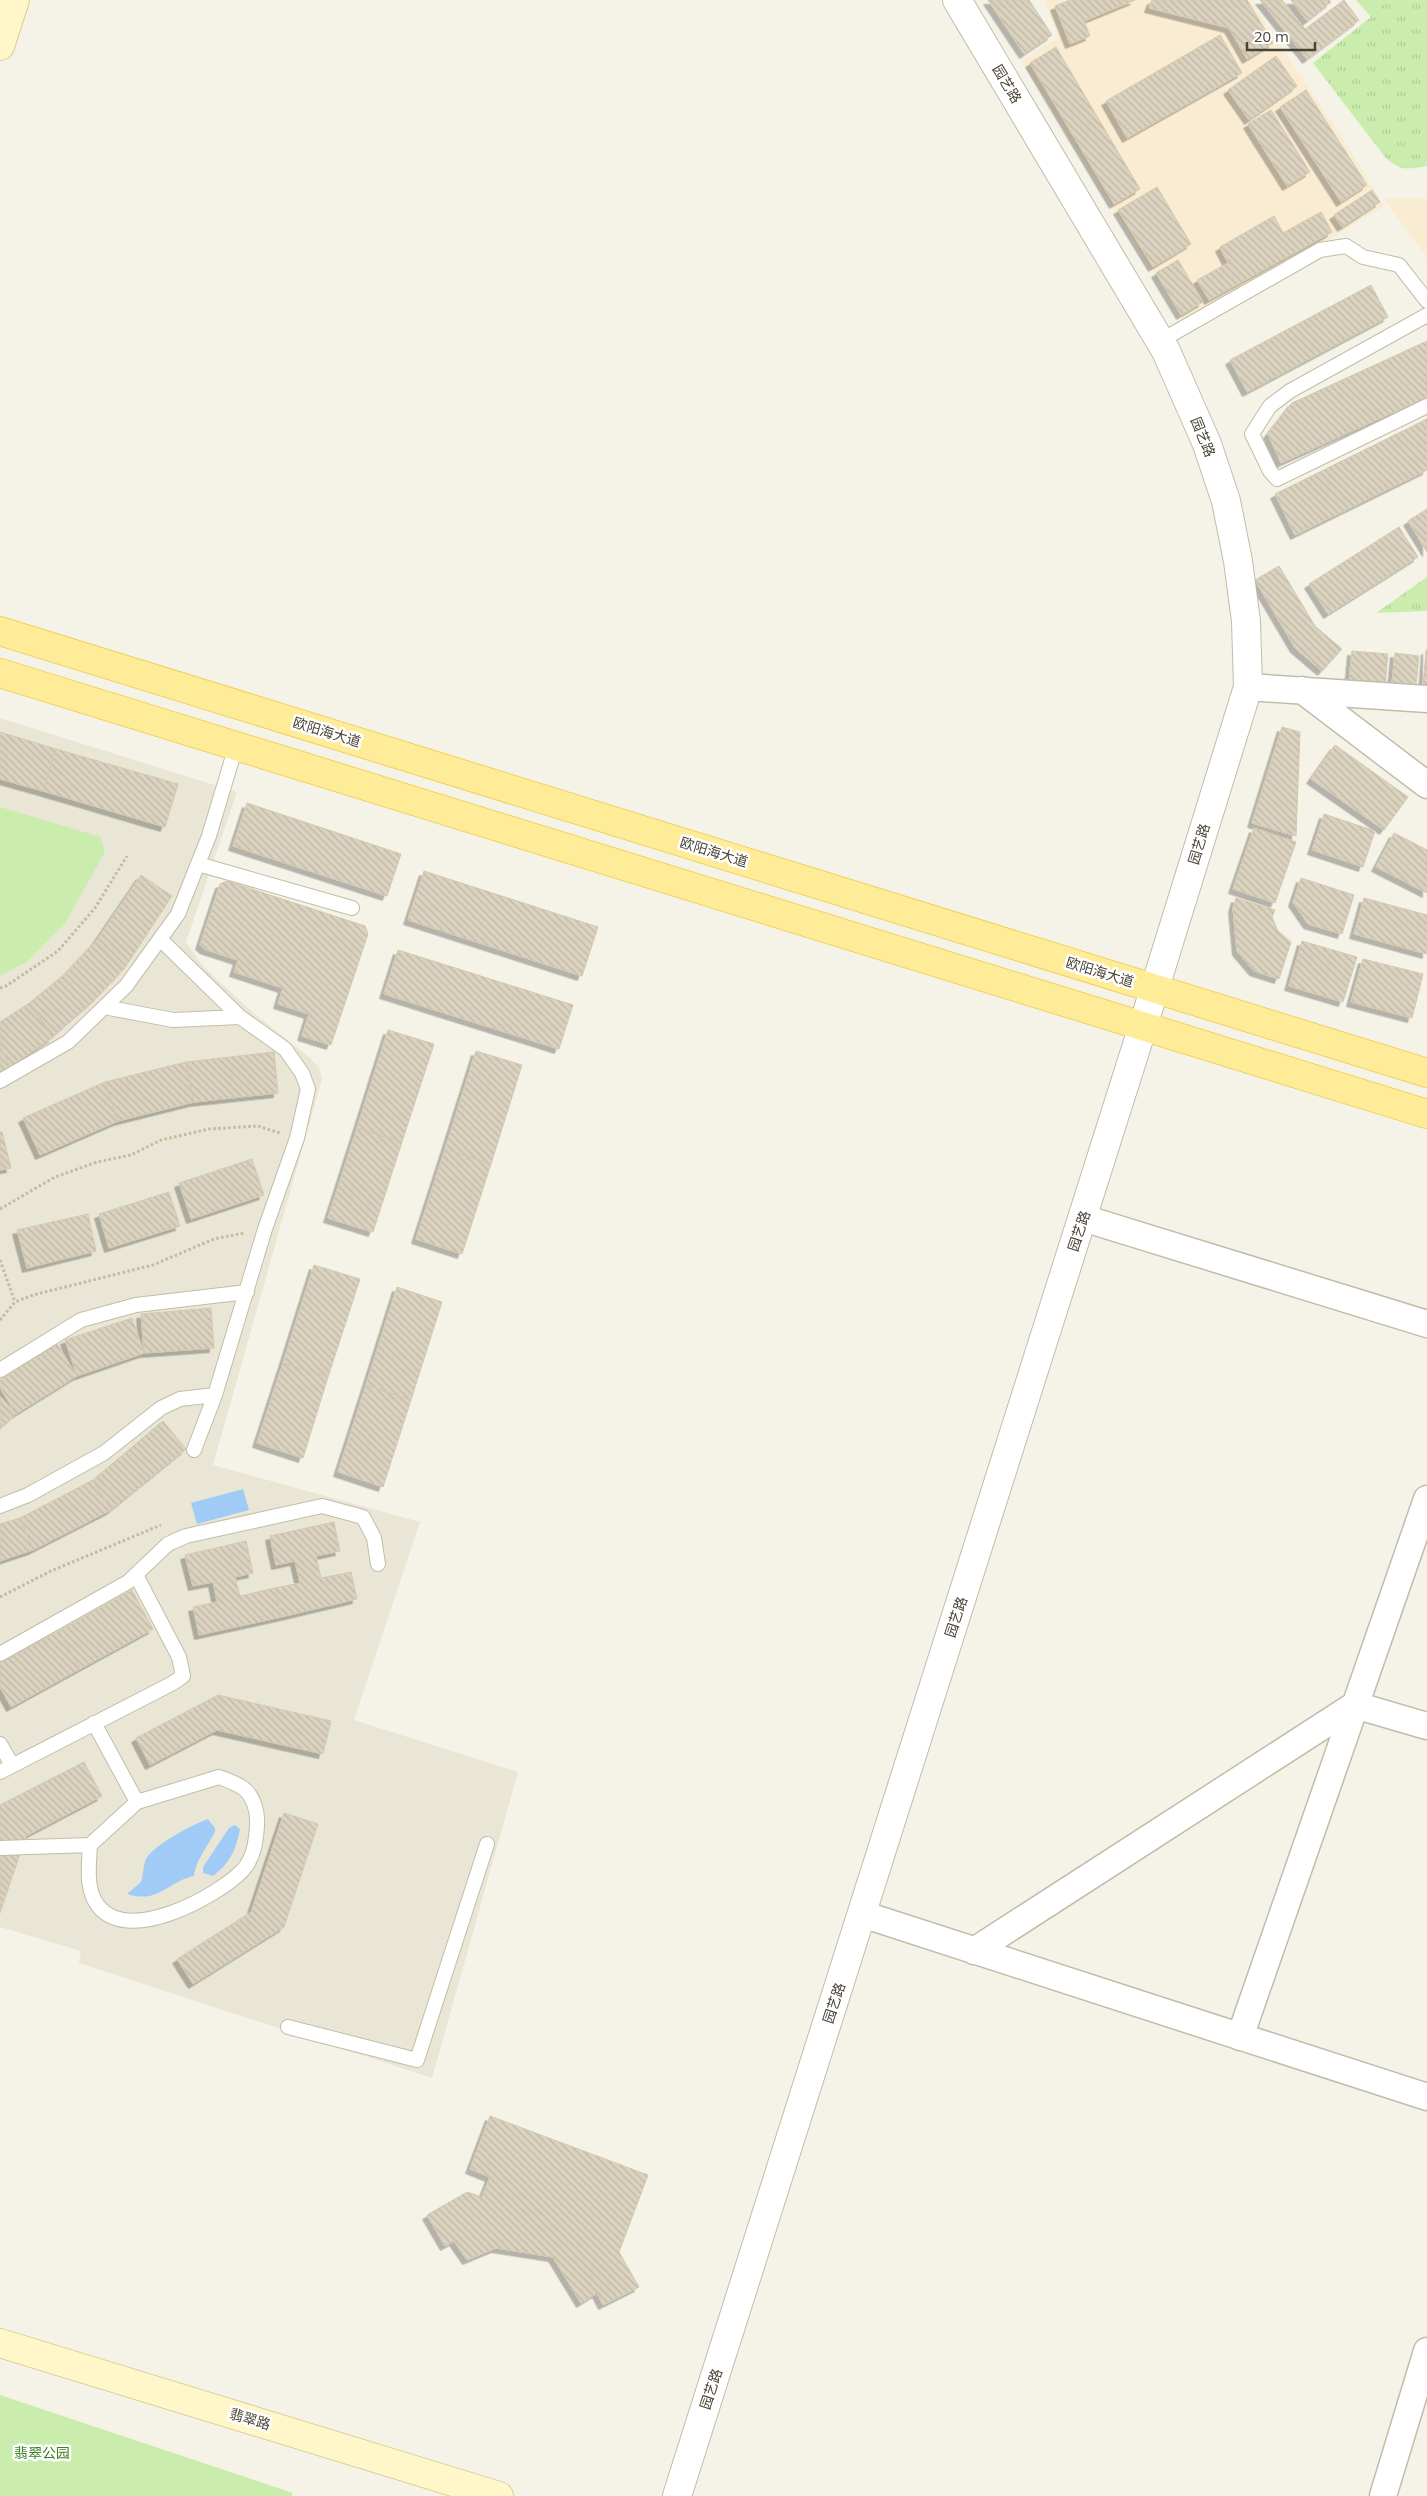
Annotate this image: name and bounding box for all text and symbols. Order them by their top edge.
scale bar [1247,20,1314,52]
text: 20 m [1254,26,1289,46]
street label: 园艺路 [988,61,1026,107]
street label: 园艺路 [1187,414,1220,460]
street label: 欧阳海大道 [291,712,363,751]
street label: 园艺路 [1183,821,1214,867]
street label: 欧阳海大道 [678,832,750,871]
street label: 欧阳海大道 [1064,952,1136,991]
street label: 园艺路 [1063,1208,1094,1254]
street label: 园艺路 [940,1594,971,1640]
street label: 园艺路 [818,1980,849,2026]
street label: 园艺路 [695,2366,726,2412]
street label: 翡翠路 [227,2403,273,2434]
park label: 翡翠公园 [14,2443,70,2462]

